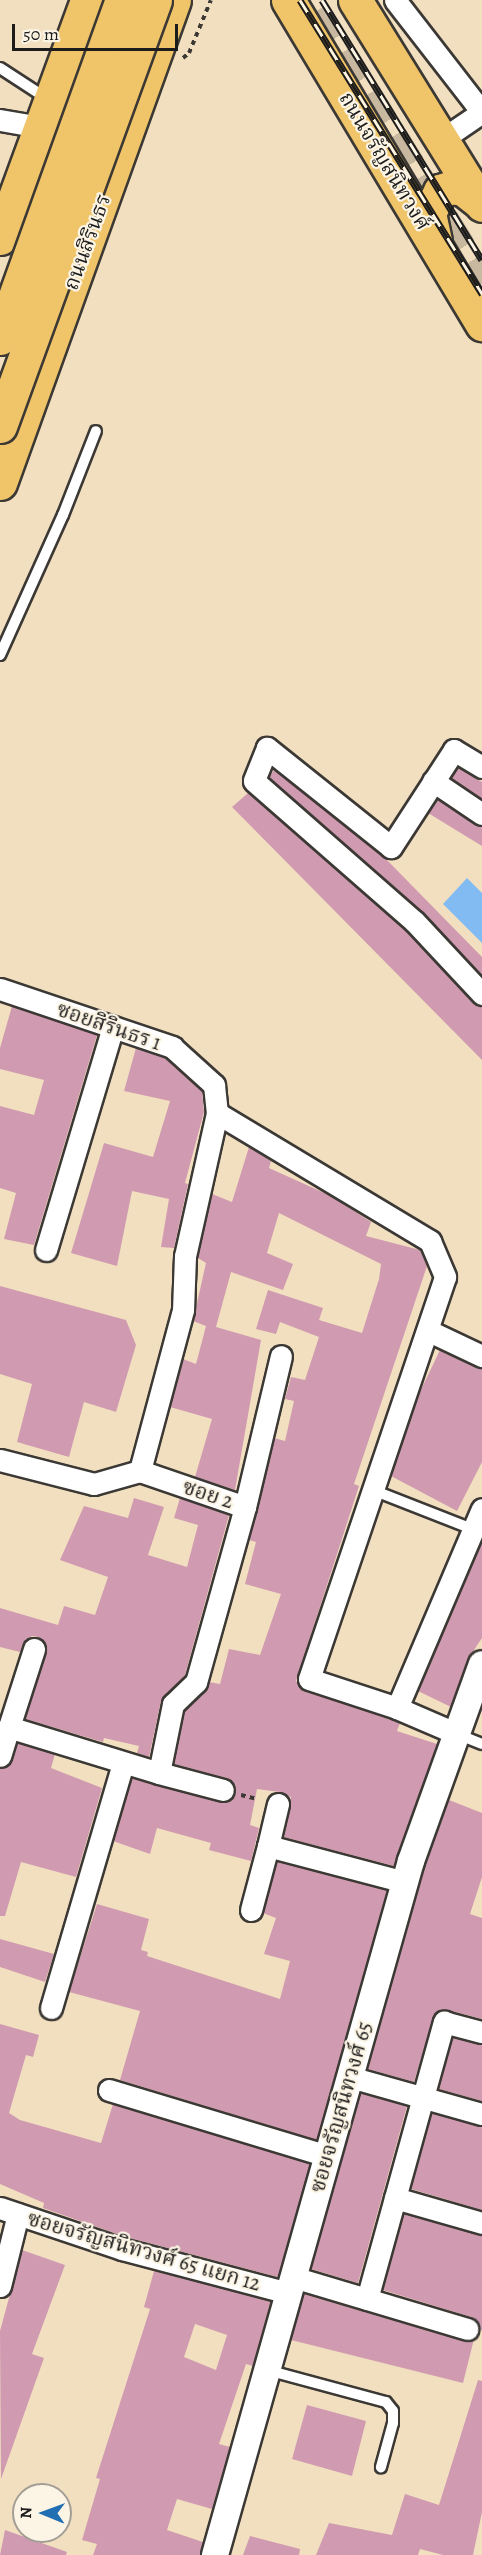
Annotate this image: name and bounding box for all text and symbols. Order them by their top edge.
scale bar [15,12,182,50]
text: 50 m [23,22,59,46]
street label: ถนนจรัญสนิทวงศ์ [334,87,436,235]
street label: ถนนสิรินธร [58,191,116,293]
street label: ซอยสิรินธร 1 [54,996,164,1056]
street label: ซอย 2 [180,1474,236,1514]
street label: ซอยจรัญสนิทวงศ์ 65 [305,2019,377,2195]
street label: ซอยจรัญสนิทวงศ์ 65 แยก 12 [25,2206,263,2296]
north arrow [12,2483,72,2543]
text: N [15,2507,37,2519]

